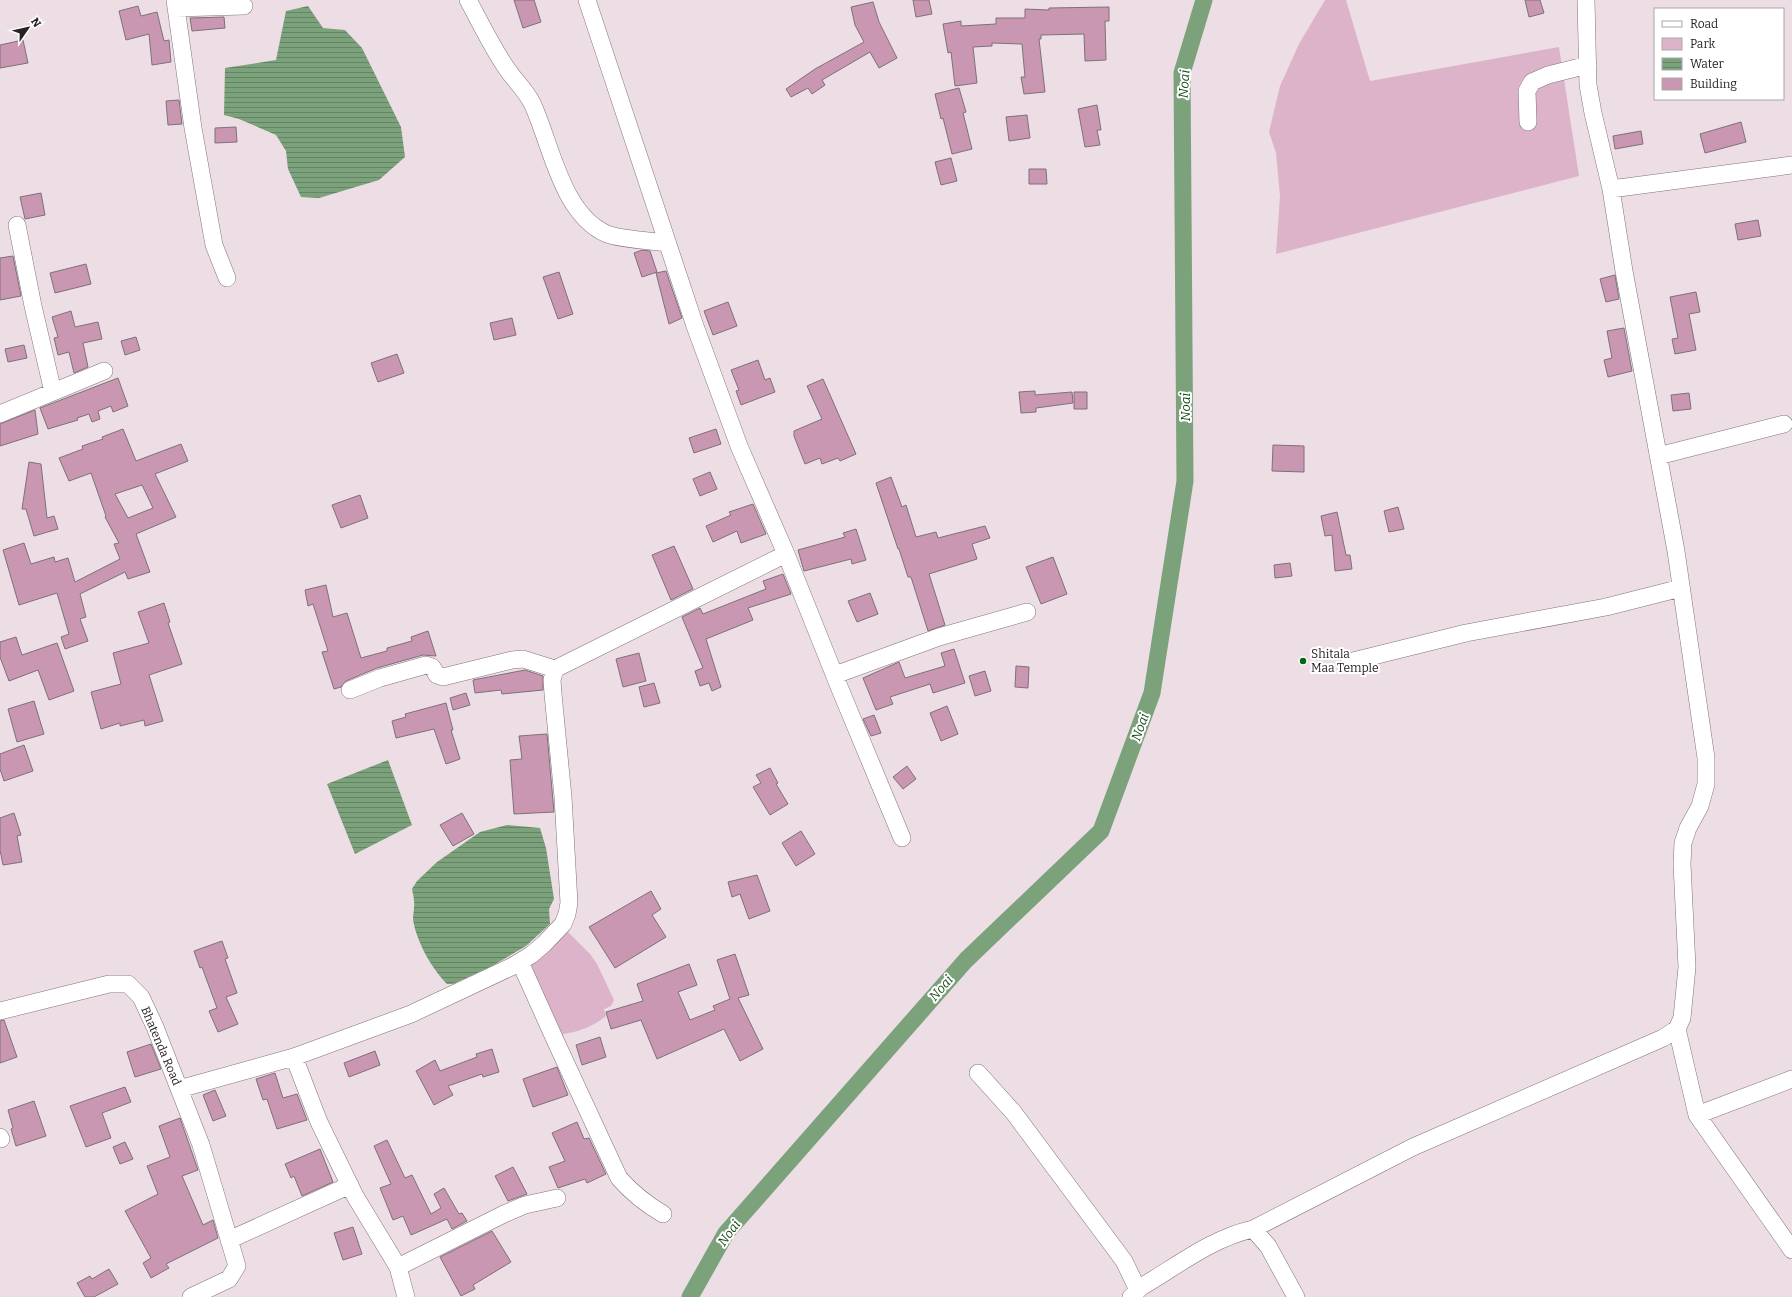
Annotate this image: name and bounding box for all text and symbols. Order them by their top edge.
north arrow [8,8,48,48]
legend [1654,8,1784,100]
text: N [28,16,44,30]
text: Road [1690,17,1718,31]
text: Park [1690,37,1716,51]
text: Water [1690,57,1725,71]
water label: Noai [1176,69,1192,99]
text: Building [1690,77,1737,91]
water label: Noai [1178,393,1193,421]
place label: Shitala Maa Temple [1311,647,1379,675]
marker: Shitala Maa Temple [1298,656,1308,666]
water label: Noai [1128,711,1152,743]
water label: Noai [926,972,956,1004]
street label: Bhatenda Road [138,1005,184,1087]
water label: Noai [715,1217,744,1249]

